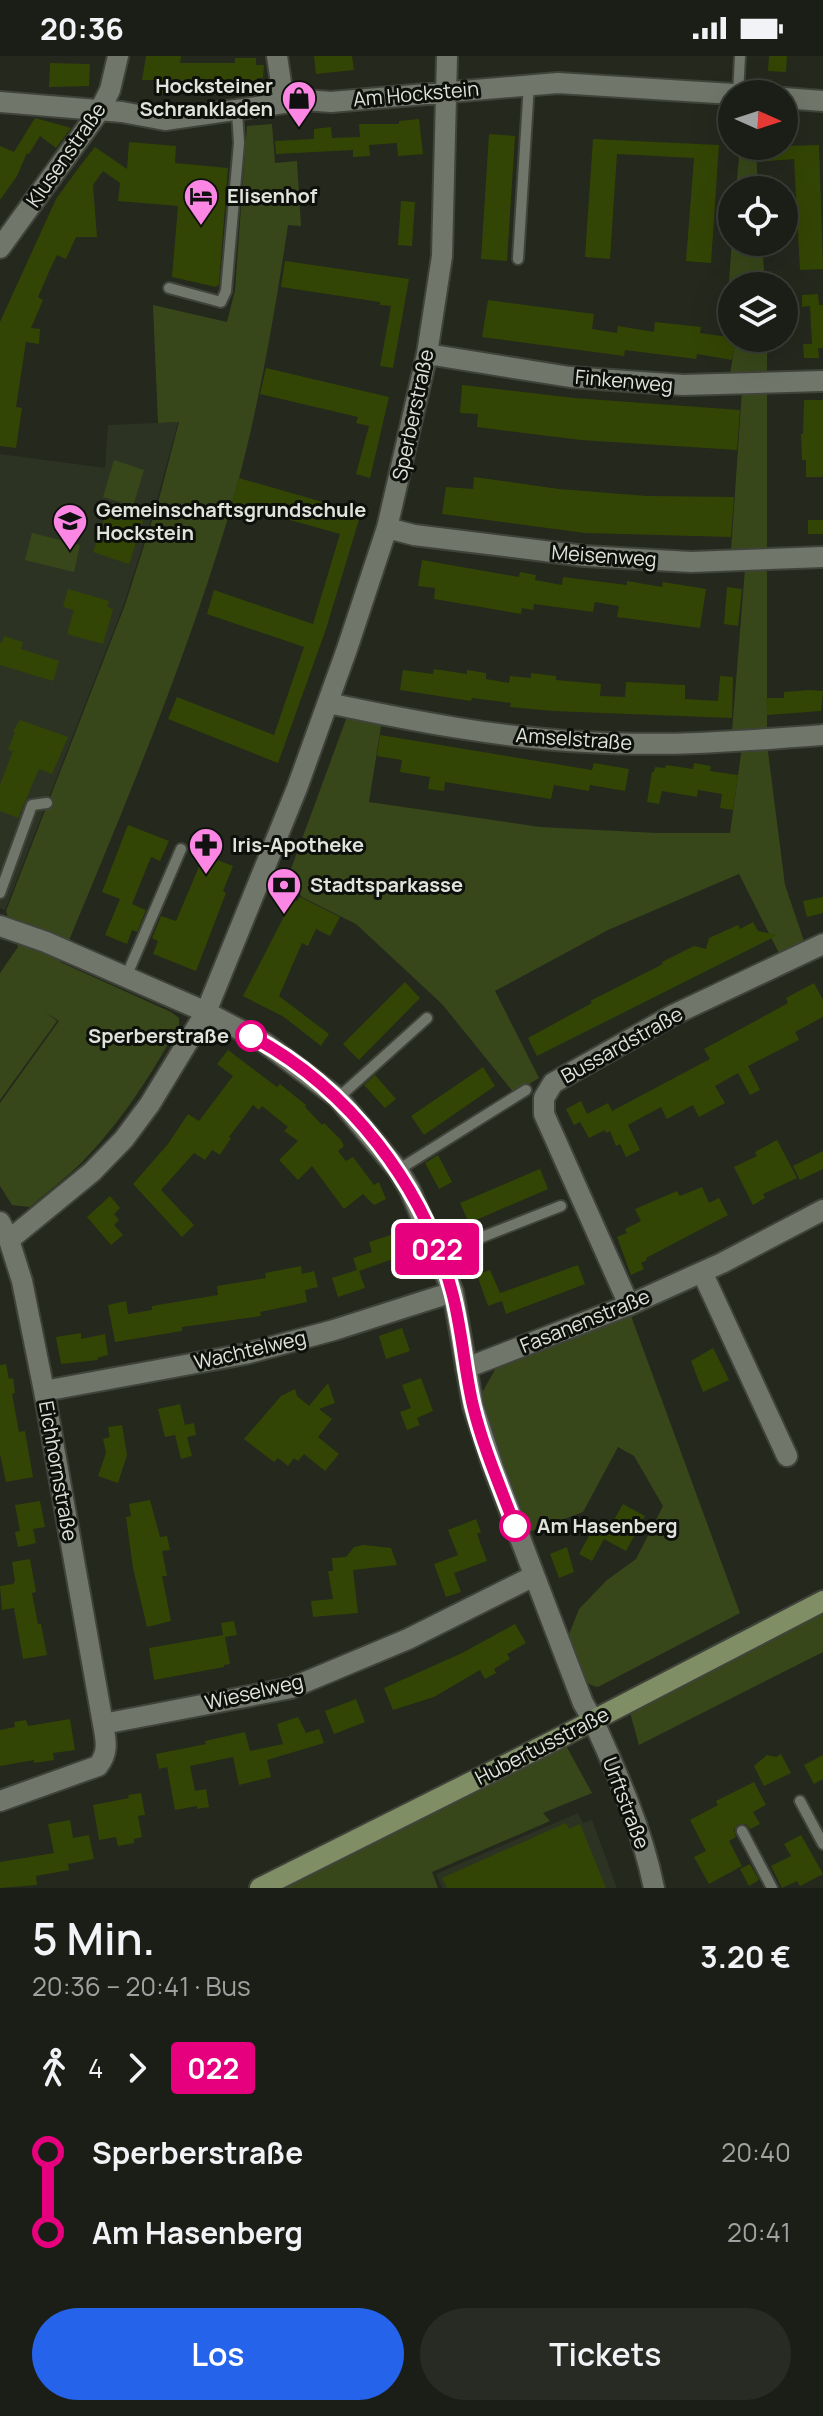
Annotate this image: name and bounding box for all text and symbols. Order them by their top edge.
text: 20:36 [40,8,124,49]
place label: Hocksteiner Schrankladen [140,72,273,122]
street label: Am Hockstein [352,75,480,112]
shop icon: Hocksteiner Schrankladen [280,79,318,129]
north arrow [718,80,798,160]
map controls [718,80,798,352]
street label: Klusenstraße [19,97,112,213]
button: locate [718,176,798,256]
hotel icon: Elisenhof [182,177,220,227]
place label: Elisenhof [227,182,318,209]
button: layers [718,272,798,352]
street label: Sperberstraße [385,347,440,483]
street label: Finkenweg [574,363,674,398]
place label: Gemeinschaftsgrundschule Hockstein [96,496,366,546]
school or university icon: Gemeinschaftsgrundschule Hockstein [51,502,89,552]
street label: Meisenweg [551,538,658,573]
street label: Amselstraße [515,721,633,756]
pharmacy icon: Iris-Apotheke [187,826,225,876]
place label: Iris-Apotheke [232,831,364,858]
bank icon: Stadtsparkasse [265,866,303,916]
place label: Stadtsparkasse [310,871,463,898]
street label: Bussardstraße [556,1000,687,1089]
marker: Sperberstraße [236,1021,266,1051]
place label: Sperberstraße [88,1022,229,1049]
line badge: 022 [391,1223,483,1275]
text: 022 [411,1230,463,1268]
street label: Fasanenstraße [516,1282,654,1359]
street label: Wachtelweg [191,1323,309,1376]
street label: Eichhornstraße [33,1399,84,1543]
marker: Am Hasenberg [500,1511,530,1541]
place label: Am Hasenberg [537,1512,678,1539]
street label: Wieselweg [202,1667,306,1716]
street label: Hubertusstraße [470,1700,613,1791]
street label: Urftstraße [597,1753,656,1853]
text: 5 Min. [32,1908,155,1968]
text: 3.20 € [700,1936,791,1977]
text: 20:36 – 20:41 · Bus [32,1968,251,2004]
icon: walk [32,2046,76,2090]
icon: forward [115,2046,159,2090]
text: 022 [187,2049,239,2087]
text: 4 [88,2050,103,2086]
text: Sperberstraße [92,2132,303,2173]
text: 20:40 [721,2134,791,2170]
text: Am Hasenberg [92,2212,303,2253]
text: 20:41 [727,2214,791,2250]
button: Los [32,2308,404,2400]
button: Tickets [420,2308,791,2400]

